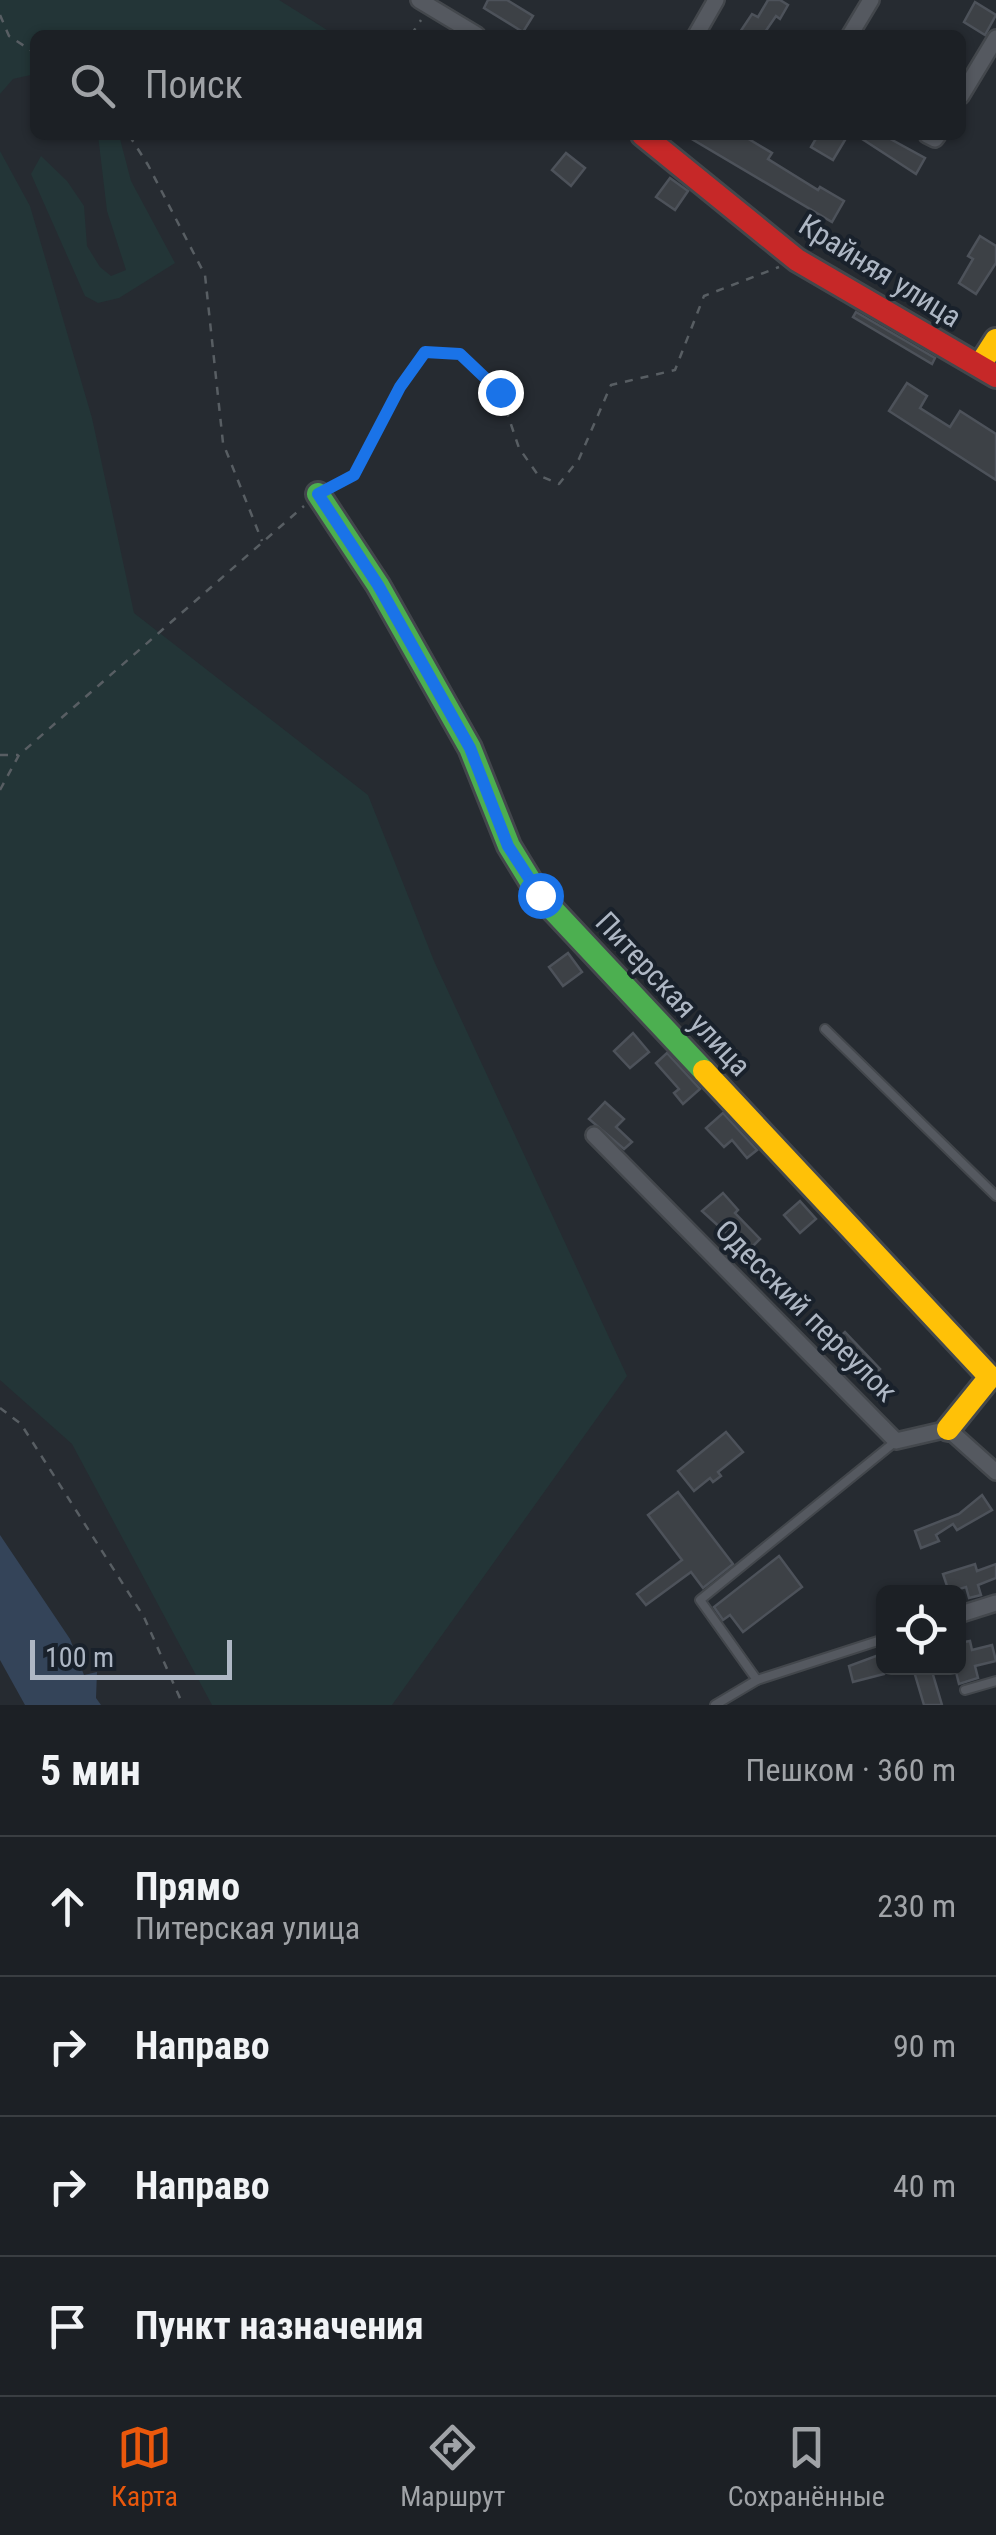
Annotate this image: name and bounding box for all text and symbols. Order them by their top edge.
search box [30,30,966,140]
icon: search [65,58,120,113]
text: Поиск [145,63,243,107]
street label: Крайняя улица [793,207,968,334]
route end [478,370,524,416]
route start [518,873,564,919]
street label: Питерская улица [589,905,758,1083]
street label: Одесский переулок [708,1213,904,1409]
map controls [876,1585,966,1675]
button: locate [876,1585,966,1675]
scale bar [30,1635,232,1680]
text: 100 m [45,1641,114,1674]
text: 5 мин [40,1746,141,1795]
text: Пешком · 360 m [746,1751,956,1789]
text: Прямо [135,1865,240,1909]
icon: ahead [40,1879,95,1934]
text: 230 m [877,1887,956,1925]
text: Питерская улица [135,1909,360,1947]
icon: right [40,2019,95,2074]
text: Направо [135,2024,270,2068]
text: 90 m [893,2027,956,2065]
icon: right [40,2159,95,2214]
text: Направо [135,2164,270,2208]
text: 40 m [893,2167,956,2205]
icon: arrive [40,2299,95,2354]
text: Пункт назначения [135,2304,424,2348]
tab: Карта [111,2420,178,2513]
tab: Маршрут [400,2420,506,2513]
tab: Сохранённые [728,2420,885,2513]

